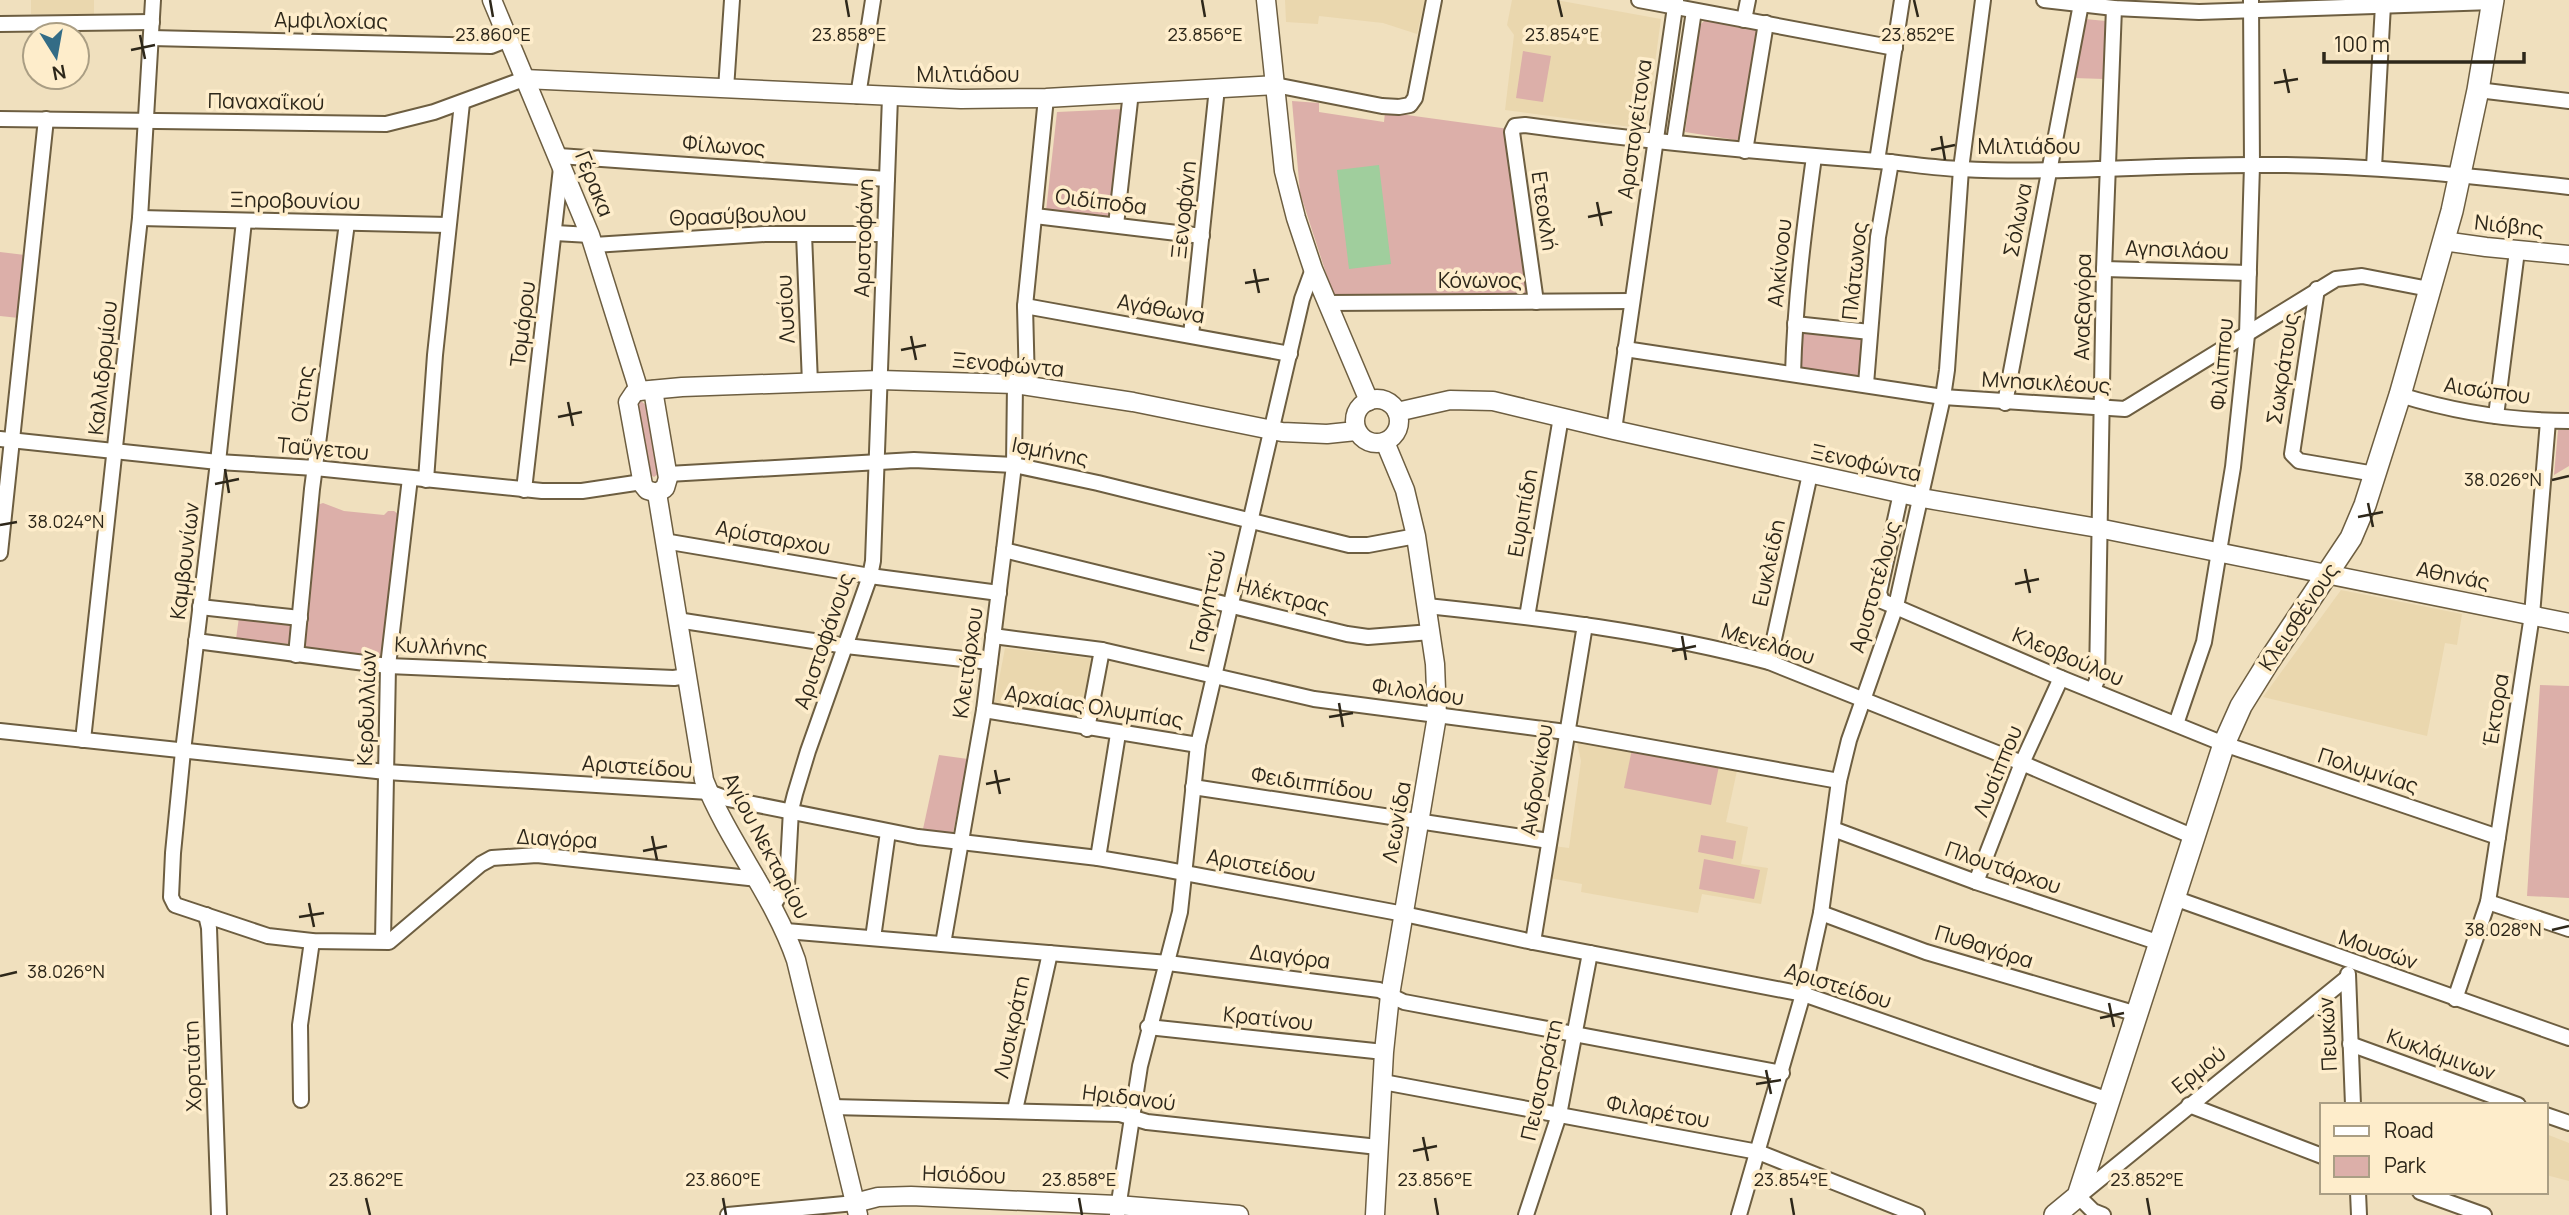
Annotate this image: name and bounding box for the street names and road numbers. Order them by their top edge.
street label: Αμφιλοχίας [274,5,388,35]
street label: Αριστογείτονα [1610,57,1658,200]
street label: Μιλτιάδου [917,60,1019,88]
street label: Παναχαΐκού [207,86,325,116]
street label: Φίλωνος [682,128,766,162]
street label: Μιλτιάδου [1978,132,2080,160]
street label: Γέρακα [569,147,621,221]
street label: Ξενοφάνη [1164,159,1202,260]
street label: Ετεοκλή [1526,169,1564,252]
street label: Αριστοφάνη [847,178,879,298]
street label: Οιδίποδα [1054,181,1149,221]
street label: Σόλωνα [1996,181,2038,259]
street label: Ξηροβουνίου [229,185,361,215]
street label: Θρασύβουλου [669,199,807,231]
street label: Νιόβης [2473,207,2545,243]
street label: Αλκίνοου [1760,217,1798,308]
street label: Πλάτωνος [1835,220,1873,321]
street label: Αγησιλάου [2125,233,2229,265]
street label: Αναξαγόρα [2067,253,2097,361]
street label: Κόνωνος [1438,266,1522,294]
street label: Λυσίου [769,274,801,344]
street label: Τομάρου [503,280,541,368]
street label: Αγάθωνα [1115,287,1207,329]
street label: Καλλιδρομίου [81,299,123,436]
street label: Σωκράτους [2259,311,2305,427]
street label: Φιλίππου [2203,317,2239,411]
street label: Ξενοφώντα [951,345,1065,383]
street label: Οίτης [284,364,320,424]
street label: Μνησικλέους [1981,365,2111,399]
street label: Αισώπου [2442,370,2532,410]
street label: Ταΰγετου [276,430,370,466]
street label: Ισμήνης [1010,430,1091,472]
street label: Ξενοφώντα [1808,437,1924,487]
street label: Ευριπίδη [1500,467,1544,559]
street label: Καμβουνίων [163,500,205,621]
street label: Αρίσταρχου [714,513,833,561]
street label: Ευκλείδη [1745,517,1791,609]
street label: Αριστοτέλους [1842,518,1906,656]
street label: Γαργηττού [1183,547,1231,654]
street label: Αθηνάς [2414,554,2492,596]
street label: Κλεισθένους [2252,557,2345,676]
street label: Αριστοφάνους [787,569,859,713]
street label: Ηλέκτρας [1234,570,1332,620]
street label: Κλειτάρχου [945,606,989,720]
street label: Μενελάου [1718,616,1818,670]
street label: Κλεοβούλου [2008,620,2128,692]
street label: Κυλλήνης [394,630,488,662]
street label: Κερδυλλίων [350,649,382,766]
street label: Φιλολάου [1370,671,1466,711]
street label: Έκτορα [2475,671,2515,748]
street label: Αρχαίας Ολυμπίας [1003,678,1186,734]
street label: Λυσίππου [1966,721,2028,820]
street label: Ανδρονίκου [1513,722,1559,838]
street label: Πολυμνίας [2315,741,2422,799]
street label: Αριστείδου [581,748,693,784]
street label: Φειδιππίδου [1249,760,1375,806]
street label: Αγίου Νεκταρίου [717,768,817,923]
street label: Λεωνίδα [1375,779,1417,865]
street label: Διαγόρα [516,822,598,854]
street label: Πλουτάρχου [1942,834,2065,900]
street label: Αριστείδου [1204,842,1318,888]
street label: Πυθαγόρα [1932,918,2037,974]
street label: Μουσών [2335,923,2422,976]
street label: Διαγόρα [1248,937,1332,975]
street label: Αριστείδου [1781,956,1895,1015]
street label: Λυσικράτη [987,973,1036,1081]
street label: Πευκών [2311,996,2343,1072]
street label: Κρατίνου [1222,999,1314,1037]
street label: Πεισιστράτη [1514,1017,1569,1143]
street label: Χορτιάτη [176,1020,208,1112]
street label: Κυκλάμινων [2383,1021,2500,1087]
street label: Ερμού [2166,1039,2231,1100]
street label: Ηριδανού [1081,1077,1177,1117]
street label: Φιλαρέτου [1605,1088,1712,1134]
street label: Ησιόδου [922,1159,1006,1189]

